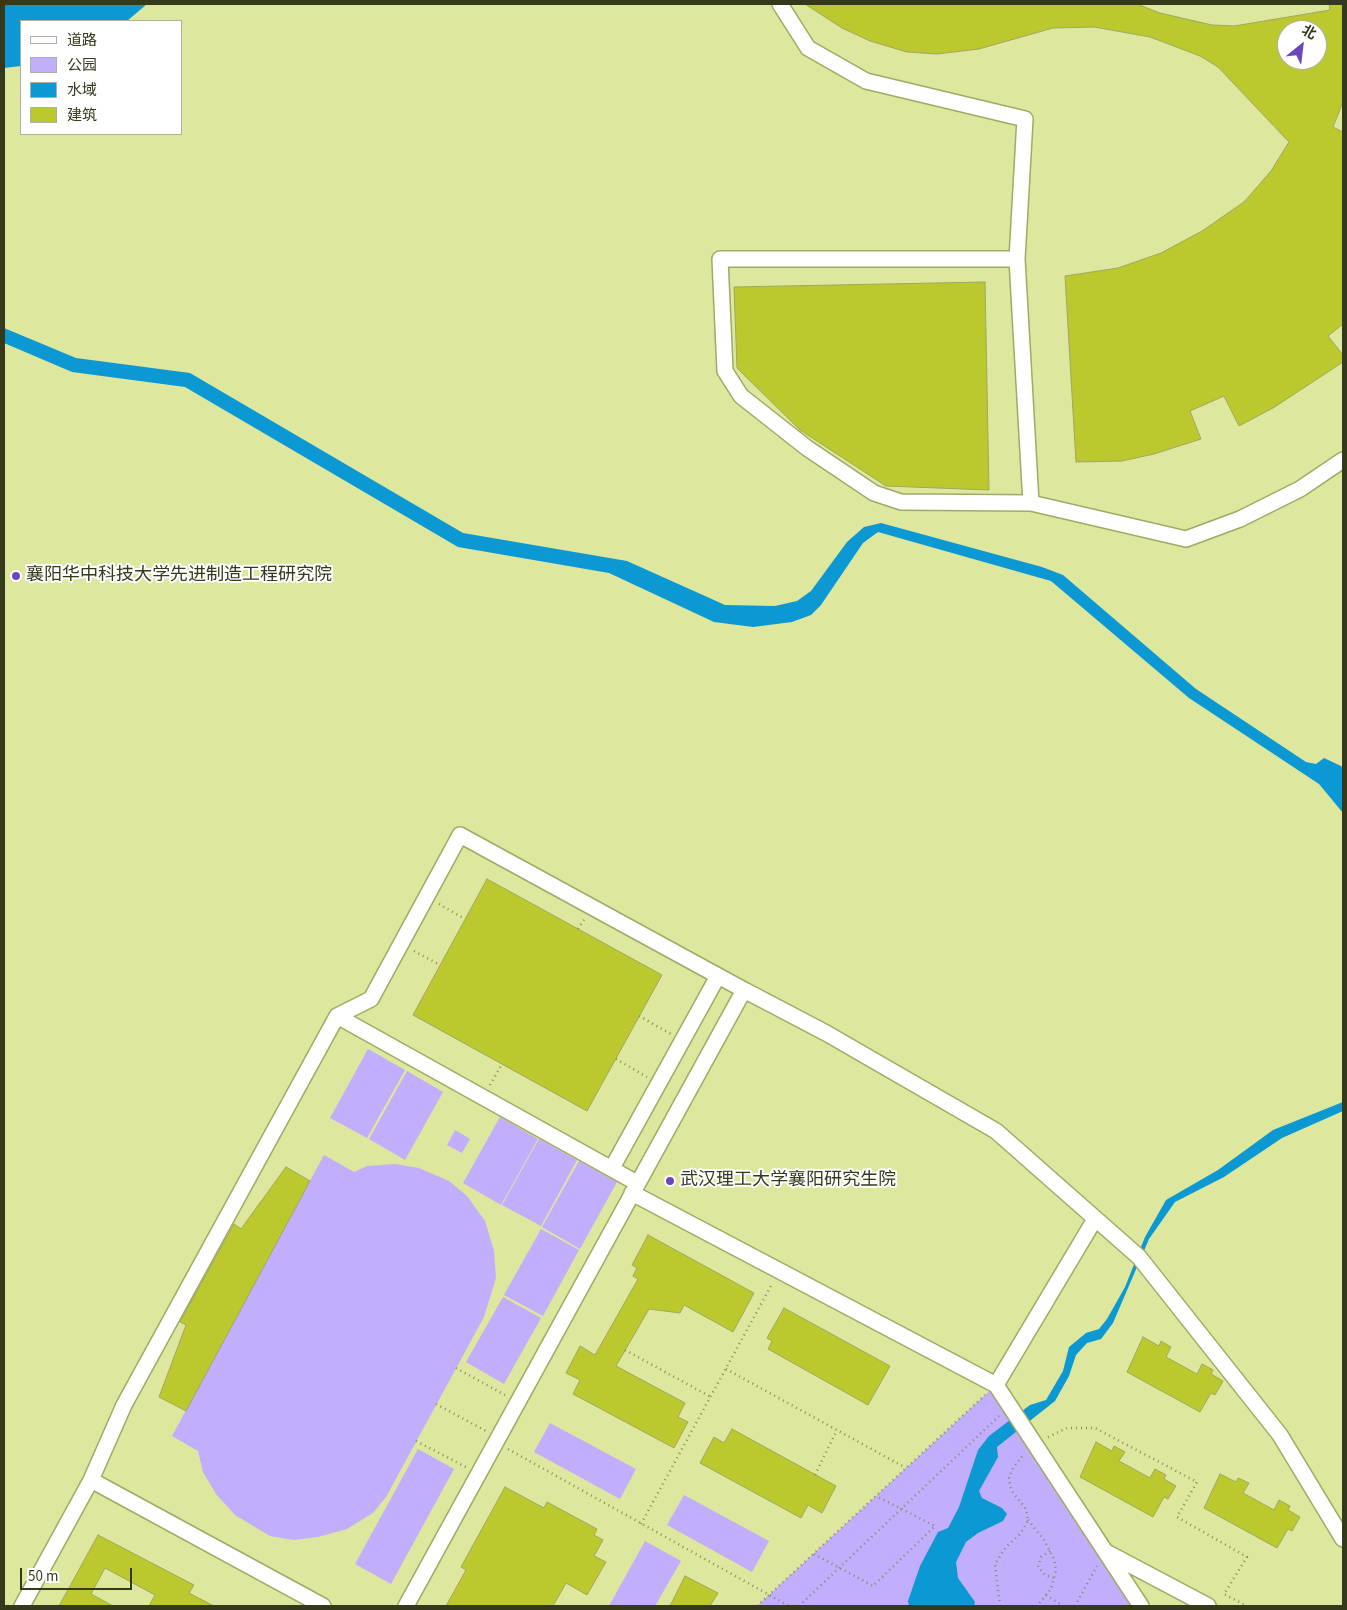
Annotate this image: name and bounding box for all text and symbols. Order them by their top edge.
legend [20,20,182,135]
north arrow [1277,20,1327,70]
text: 北 [1298,21,1320,45]
text: 道路 [67,30,97,51]
text: 公园 [67,55,97,76]
text: 水域 [67,80,97,101]
text: 建筑 [67,105,97,126]
place label: 襄阳华中科技大学先进制造工程研究院 [26,565,332,587]
marker: 襄阳华中科技大学先进制造工程研究院 [10,570,22,582]
place label: 武汉理工大学襄阳研究生院 [680,1170,896,1192]
marker: 武汉理工大学襄阳研究生院 [664,1175,676,1187]
scale bar [22,1558,135,1590]
text: 50 m [28,1566,58,1587]

